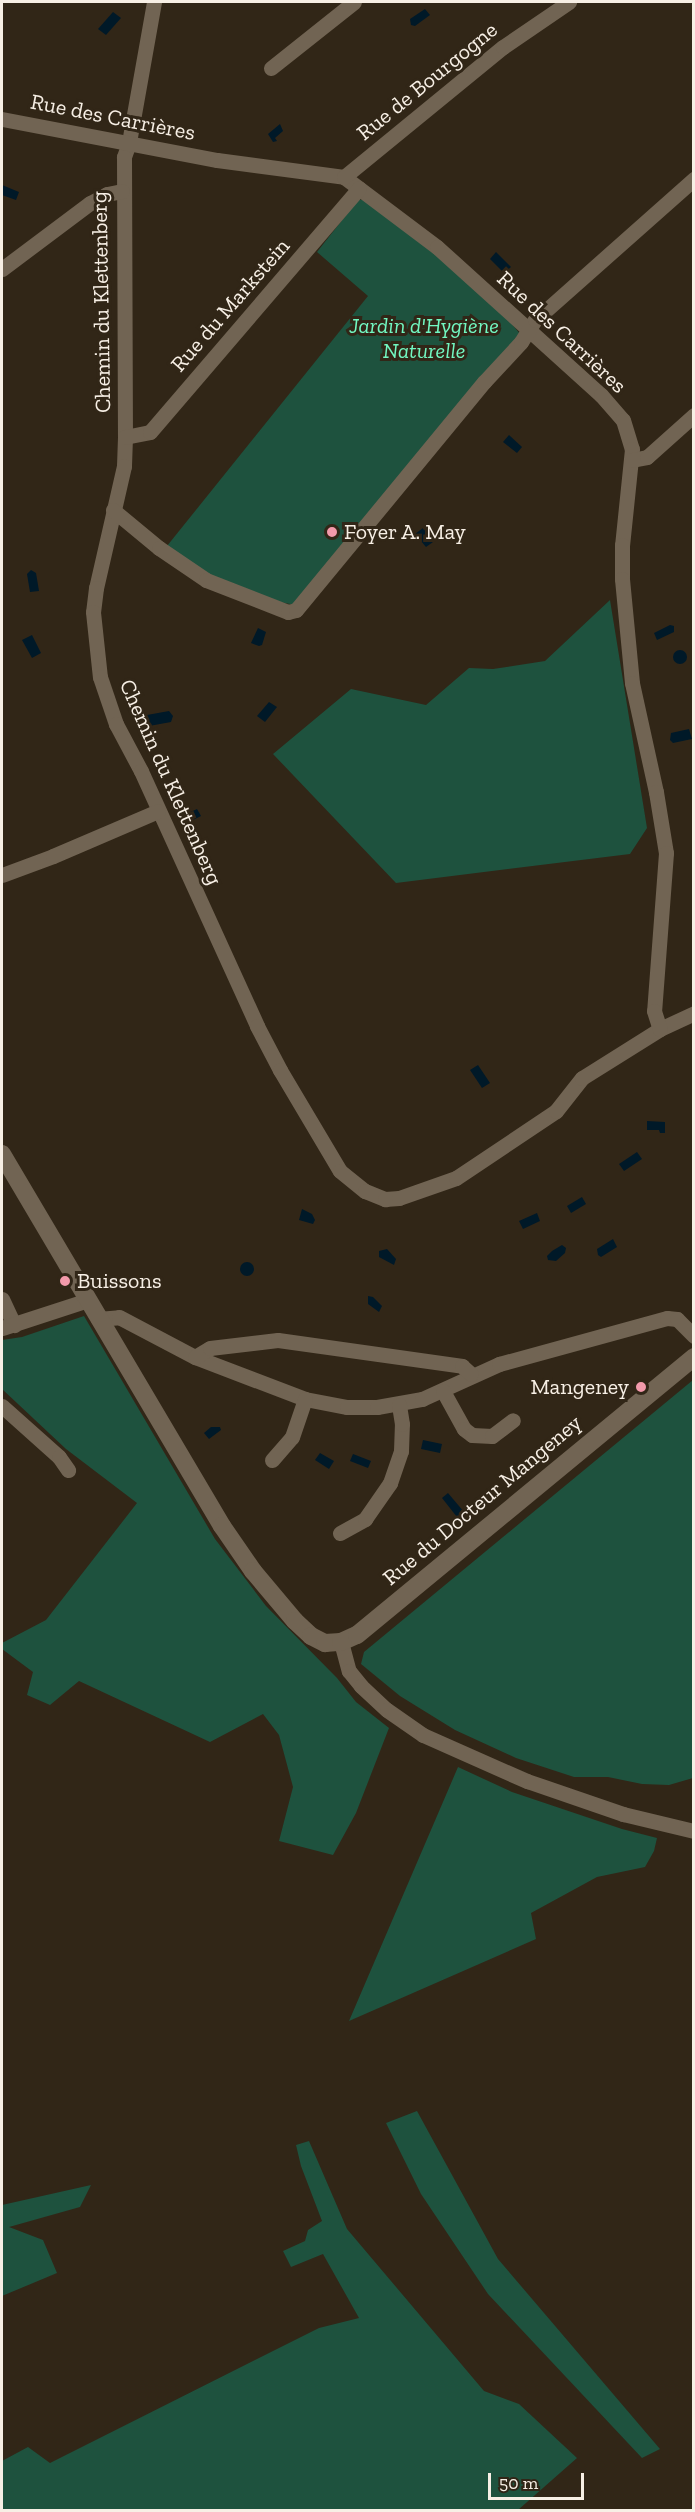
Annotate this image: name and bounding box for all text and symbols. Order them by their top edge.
street label: Rue de Bourgogne [351,16,503,146]
street label: Rue des Carrières [28,88,198,146]
street label: Chemin du Klettenberg [86,191,116,413]
street label: Rue du Markstein [165,233,295,377]
street label: Rue des Carrières [492,265,632,399]
park label: Jardin d'Hygiène Naturelle [349,312,499,364]
place label: Foyer A. May [344,519,467,545]
marker: Foyer A. May [325,525,339,539]
street label: Chemin du Klettenberg [114,675,228,889]
place label: Buissons [77,1268,162,1294]
marker: Buissons [58,1274,72,1288]
place label: Mangeney [530,1374,629,1400]
marker: Mangeney [634,1380,648,1394]
street label: Rue du Docteur Mangeney [377,1409,587,1591]
scale bar [491,2461,587,2499]
text: 50 m [499,2472,538,2494]

